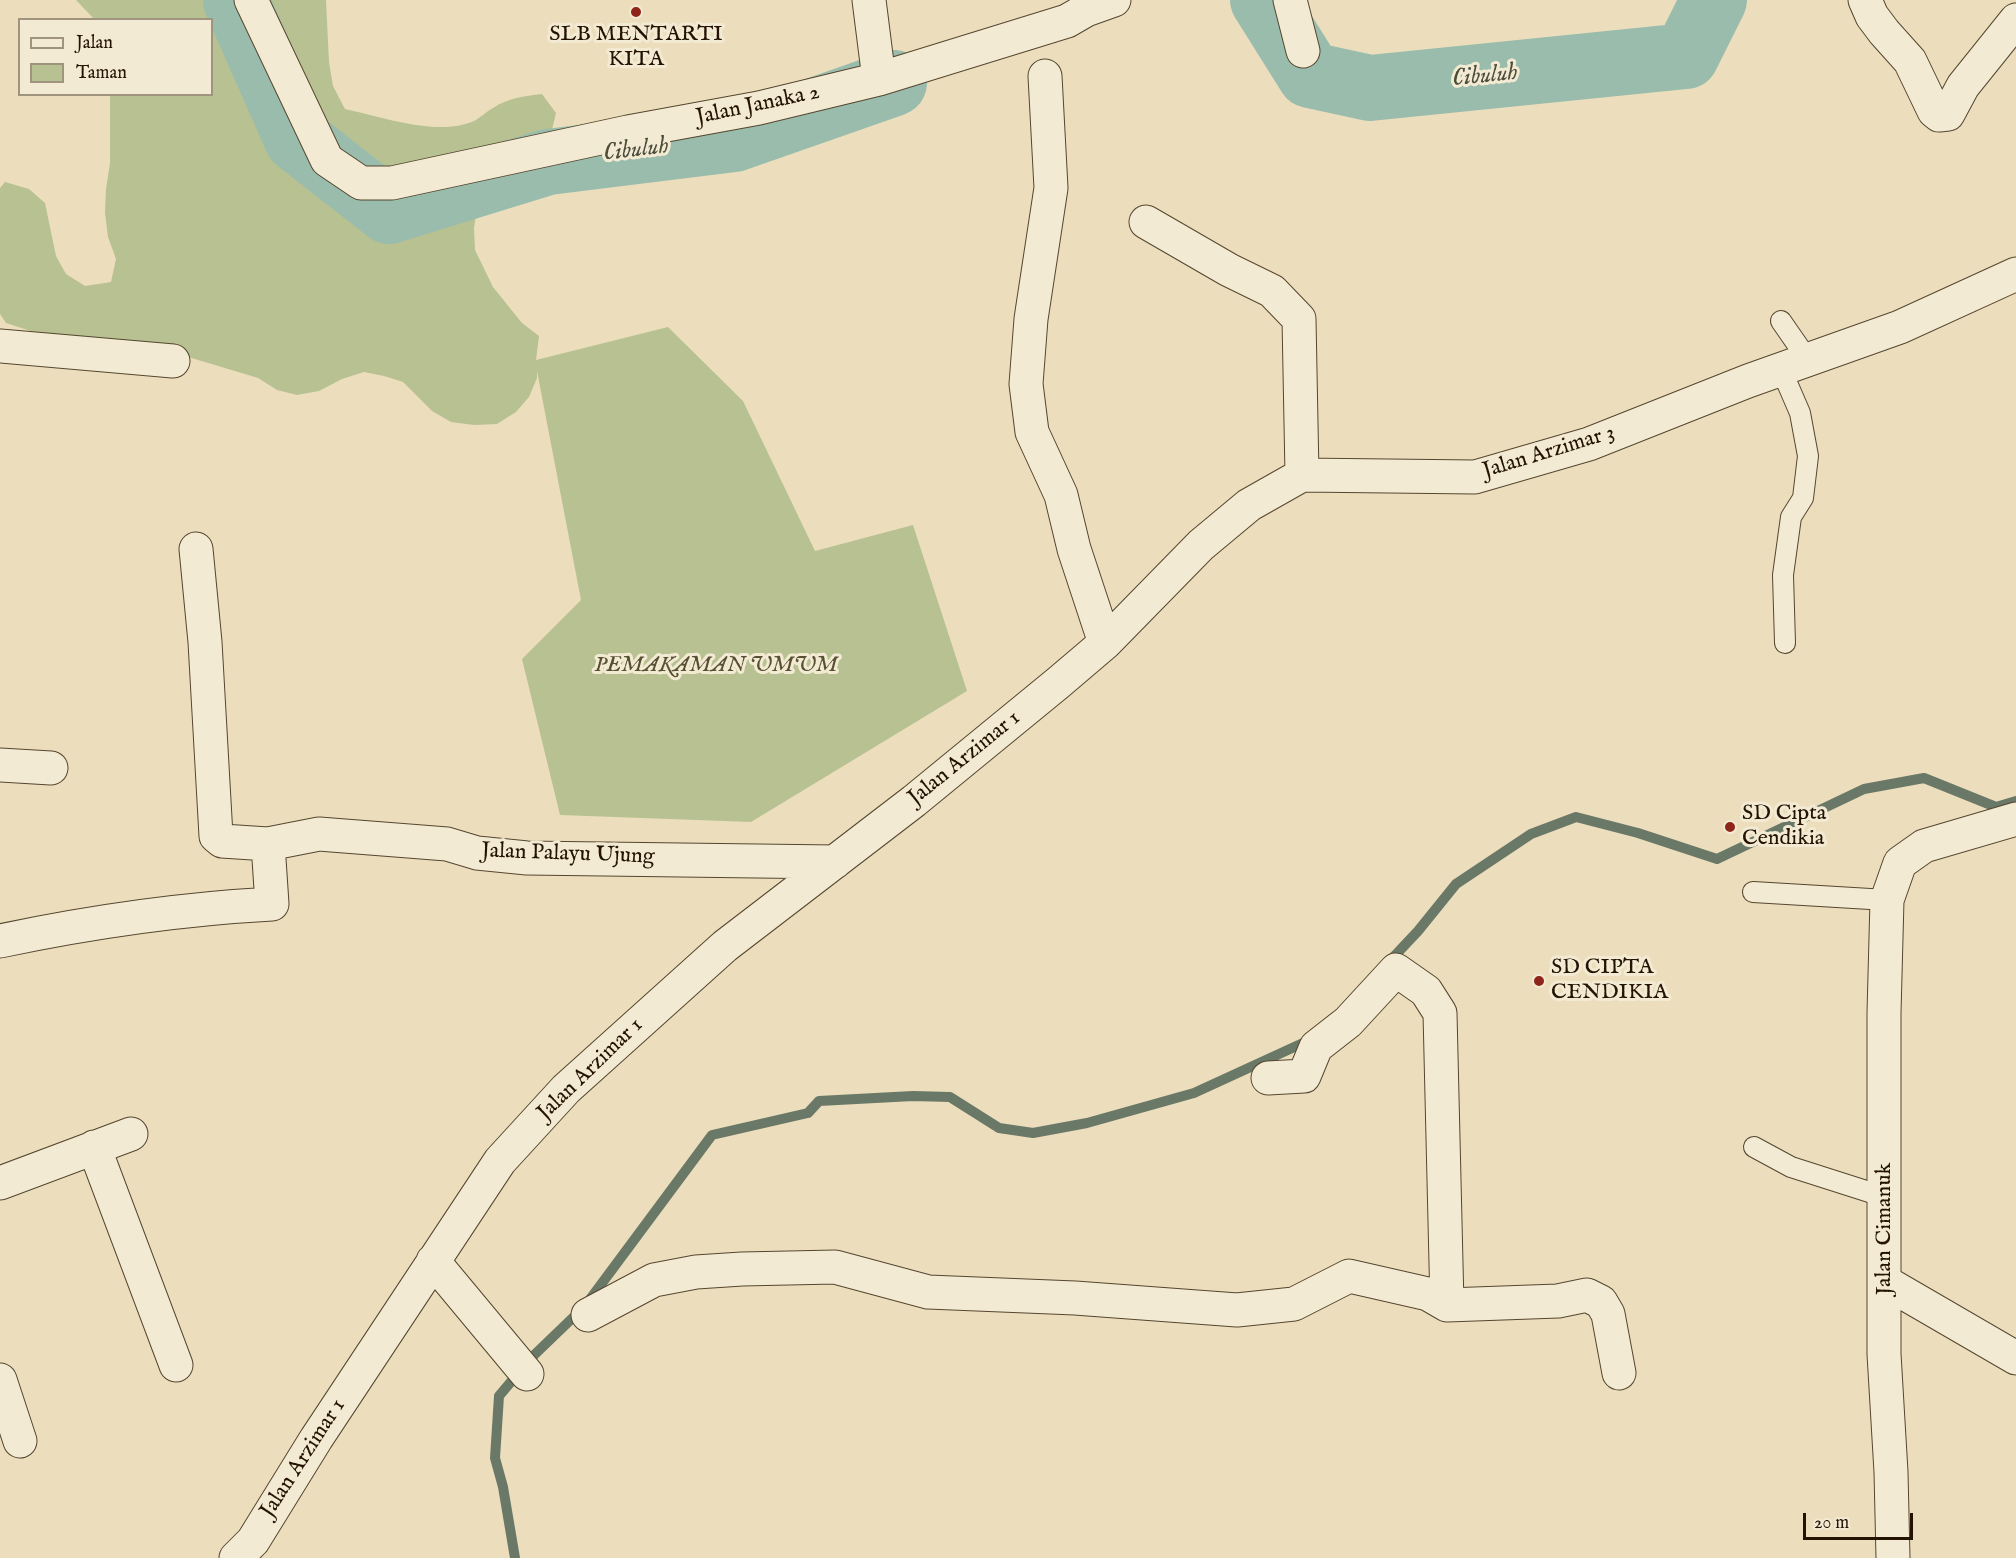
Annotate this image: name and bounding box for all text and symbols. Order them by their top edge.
marker: SLB MENTARTI KITA [629,5,643,19]
legend [18,18,213,96]
place label: SLB MENTARTI KITA [549,22,723,74]
text: Jalan [76,32,113,55]
water label: Cibuluh [1451,59,1519,95]
text: Taman [76,62,127,85]
street label: Jalan Janaka 2 [694,80,822,132]
water label: Cibuluh [602,133,670,169]
street label: Jalan Arzimar 3 [1480,420,1618,486]
park label: PEMAKAMAN UMUM [594,653,838,679]
street label: Jalan Arzimar 1 [904,706,1026,812]
place label: SD Cipta Cendikia [1742,801,1826,852]
marker: SD Cipta Cendikia [1723,820,1737,834]
street label: Jalan Palayu Ujung [481,839,655,871]
place label: SD CIPTA CENDIKIA [1551,955,1668,1006]
marker: SD CIPTA CENDIKIA [1532,974,1546,988]
street label: Jalan Arzimar 1 [533,1013,649,1127]
street label: Jalan Cimanuk [1872,1163,1898,1295]
street label: Jalan Arzimar 1 [256,1395,352,1523]
scale bar [1806,1501,1916,1539]
text: 20 m [1814,1512,1849,1535]

